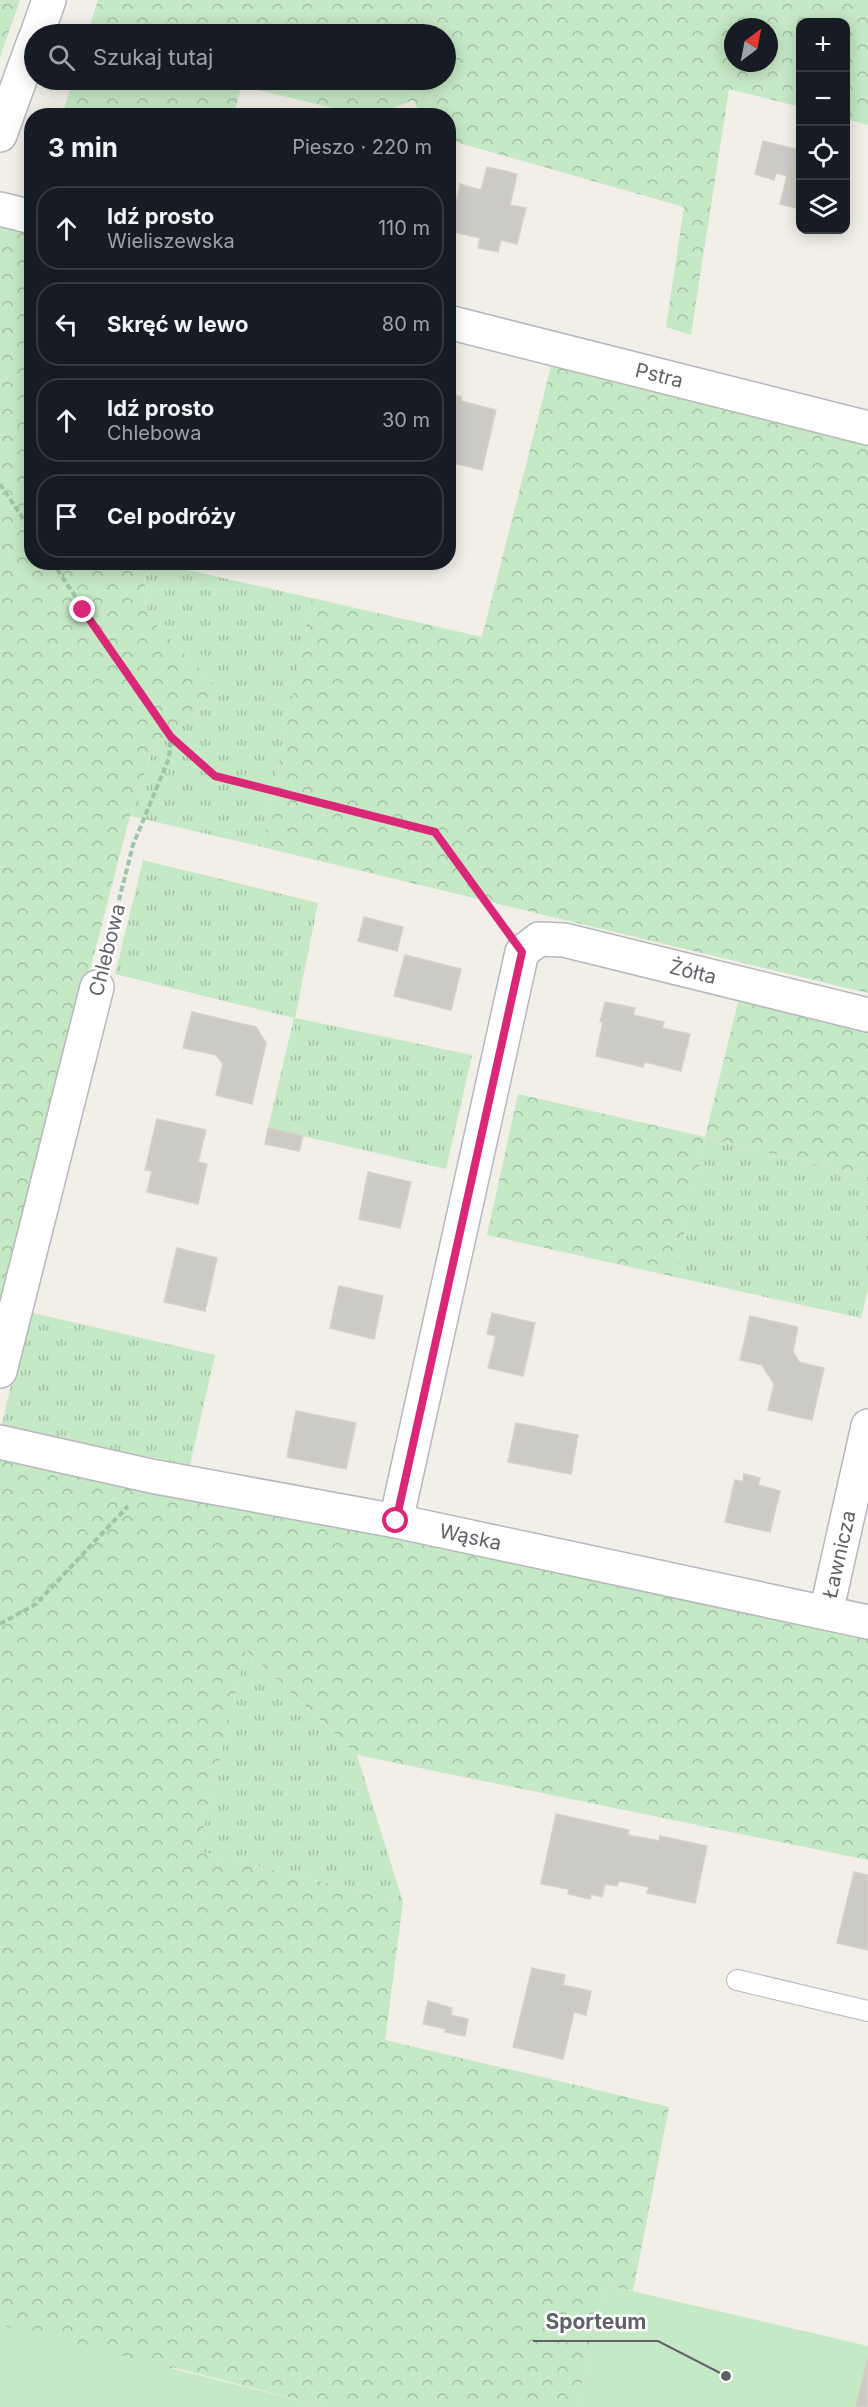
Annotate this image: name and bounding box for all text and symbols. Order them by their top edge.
north arrow [724,18,778,72]
map controls [796,18,850,234]
button: + [796,18,850,72]
search box [24,24,456,90]
icon: search [45,41,78,74]
text: Szukaj tutaj [93,44,213,70]
button: − [796,72,850,126]
button: locate [796,126,850,180]
text: 3 min [48,132,118,163]
text: Pieszo · 220 m [292,135,432,159]
button: layers [796,180,850,234]
text: Idź prosto [107,203,214,229]
icon: ahead [50,212,83,245]
text: 110 m [378,216,430,240]
text: Wieliszewska [107,229,235,253]
icon: left [50,308,83,341]
text: Skręć w lewo [107,311,248,337]
text: 80 m [382,312,430,336]
street label: Pstra [633,358,686,393]
text: Idź prosto [107,395,214,421]
icon: ahead [50,404,83,437]
text: 30 m [382,408,430,432]
text: Chlebowa [107,421,201,445]
icon: arrive [50,500,83,533]
text: Cel podróży [107,503,236,529]
route end [69,596,95,622]
street label: Chlebowa [84,901,130,999]
street label: Żółta [667,953,719,989]
route start [382,1507,408,1533]
street label: Ławnicza [818,1508,861,1601]
street label: Wąska [437,1519,504,1555]
callout: Sporteum [533,2302,658,2341]
text: Sporteum [545,2309,647,2334]

